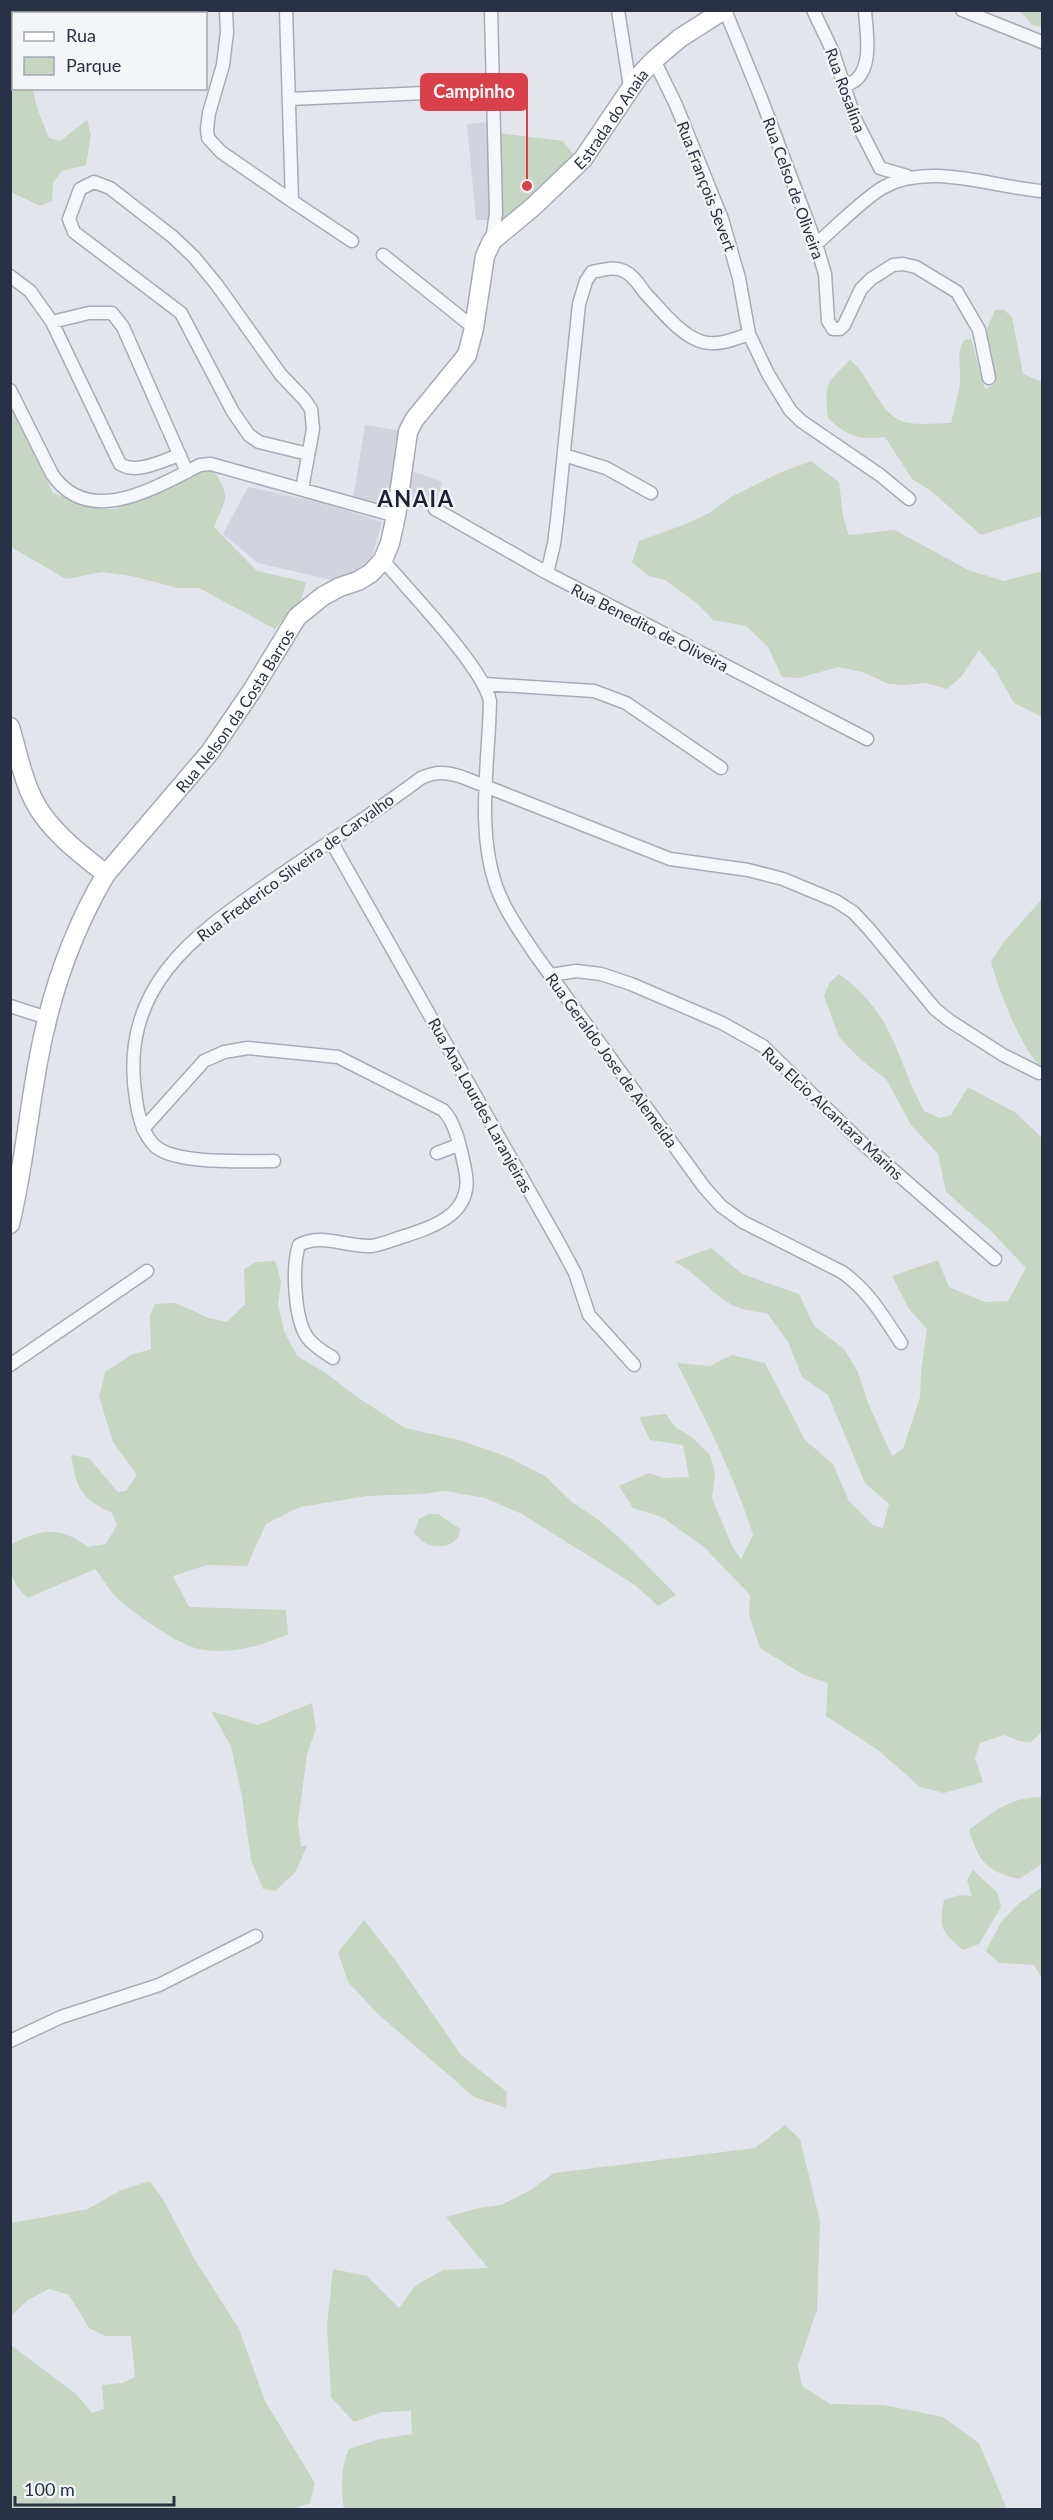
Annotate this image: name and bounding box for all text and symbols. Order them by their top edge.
legend [12,12,207,90]
text: Rua [66,24,96,46]
street label: Rua Rosalina [822,45,870,135]
text: Parque [66,54,121,76]
street label: Estrada do Anaia [569,64,651,173]
callout: Campinho [421,74,527,110]
text: Campinho [433,80,515,102]
street label: Rua Celso de Oliveira [760,115,828,261]
street label: Rua François Severt [673,118,741,254]
district label: ANAIA [377,485,454,512]
street label: Rua Benedito de Oliveira [568,579,732,675]
street label: Rua Nelson da Costa Barros [171,625,297,796]
street label: Rua Frederico Silveira de Carvalho [193,789,397,945]
street label: Rua Geraldo Jose de Alemeida [542,969,682,1151]
street label: Rua Ana Lourdes Laranjeiras [425,1014,537,1196]
street label: Rua Elcio Alcantara Marins [758,1043,908,1183]
scale bar [15,2469,174,2507]
text: 100 m [24,2478,75,2500]

